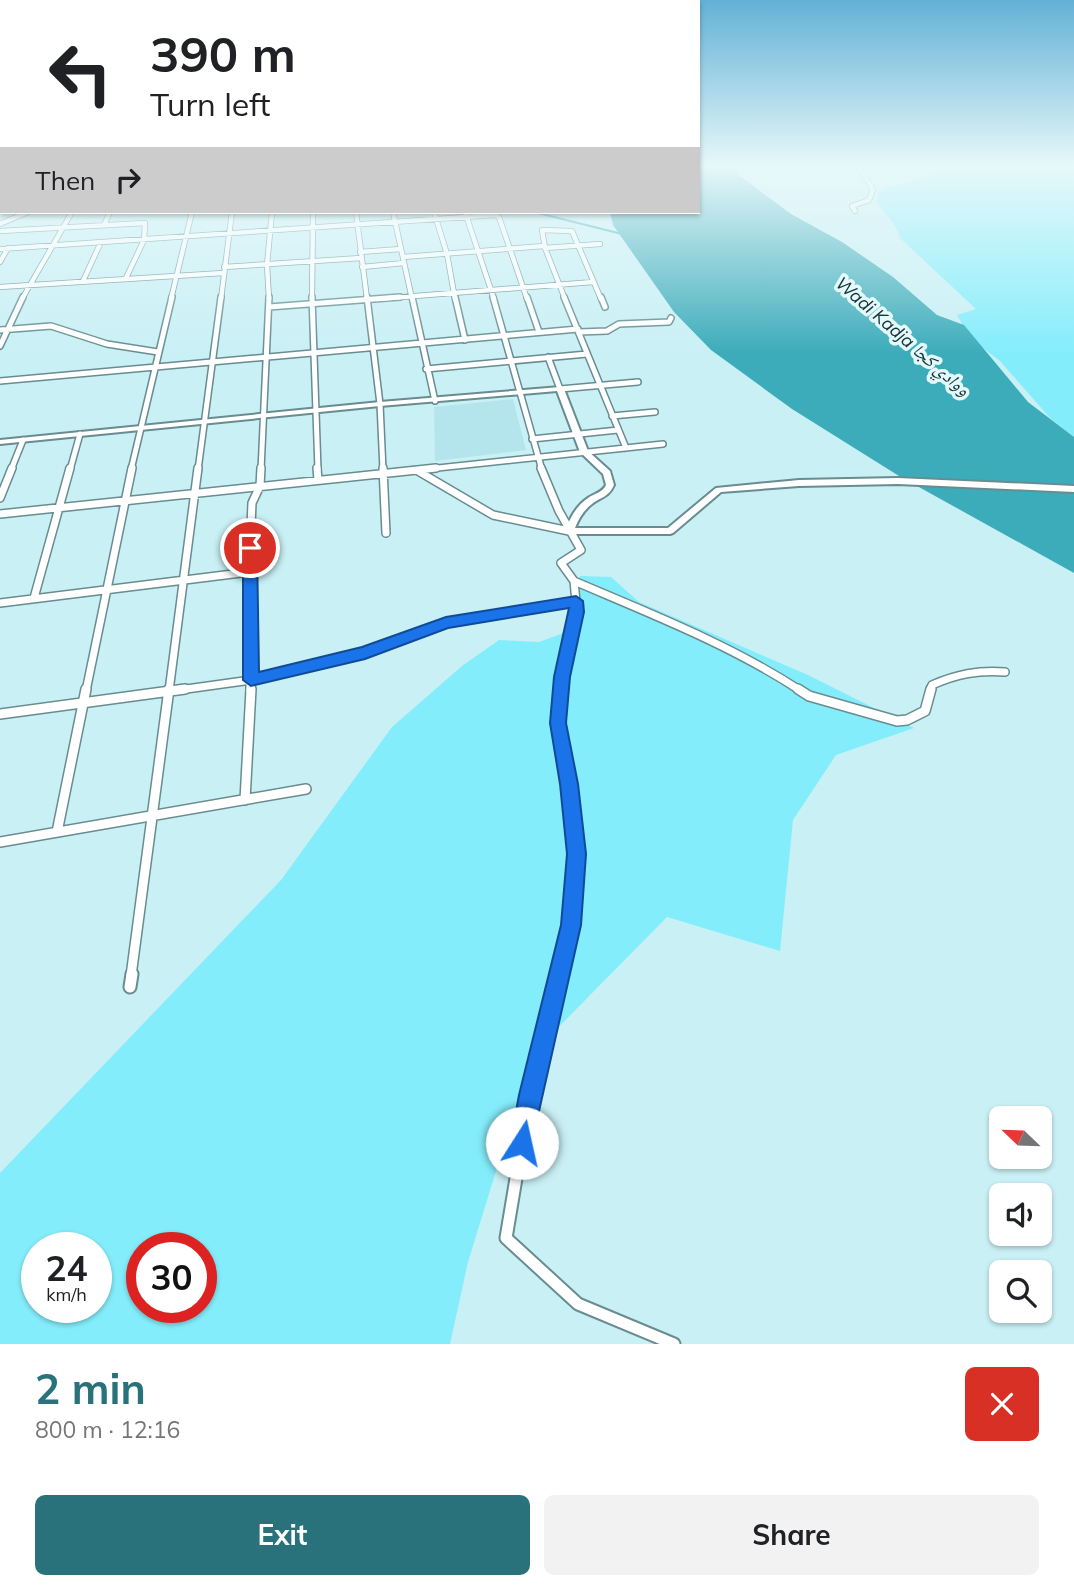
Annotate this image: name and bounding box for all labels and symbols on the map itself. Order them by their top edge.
water label: Wadi Kadja ووادي كجا [829,271,975,404]
pin [220,518,280,578]
position arrow [485,1106,559,1180]
north arrow [989,1106,1052,1169]
speed limit sign: 30 [126,1232,217,1323]

